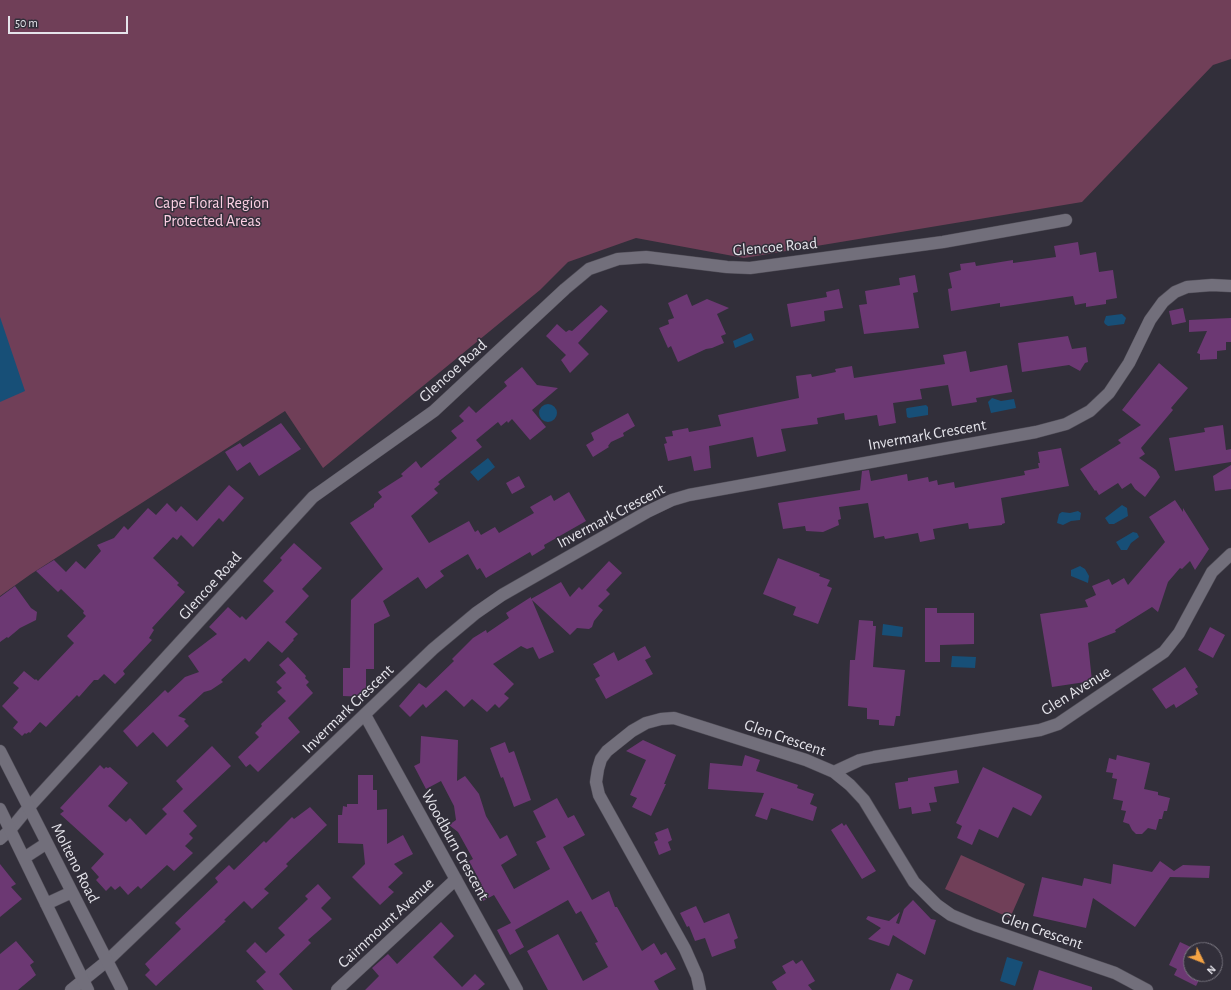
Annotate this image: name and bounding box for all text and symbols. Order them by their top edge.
scale bar [10,8,130,34]
text: 50 m [15,17,38,29]
park label: Cape Floral Region Protected Areas [155,193,269,231]
street label: Glencoe Road [732,234,818,260]
street label: Glencoe Road [415,335,491,407]
street label: Invermark Crescent [866,415,988,455]
street label: Invermark Crescent [554,479,668,553]
street label: Glencoe Road [174,548,246,624]
street label: Invermark Crescent [298,661,398,757]
street label: Glen Avenue [1038,662,1114,720]
street label: Glen Crescent [742,715,828,761]
street label: Woodburn Crescent [417,786,493,904]
street label: Molteno Road [47,820,103,906]
street label: Cairnmount Avenue [334,874,438,972]
street label: Glen Crescent [999,908,1085,954]
north arrow [1183,942,1223,982]
text: N [1205,963,1218,976]

